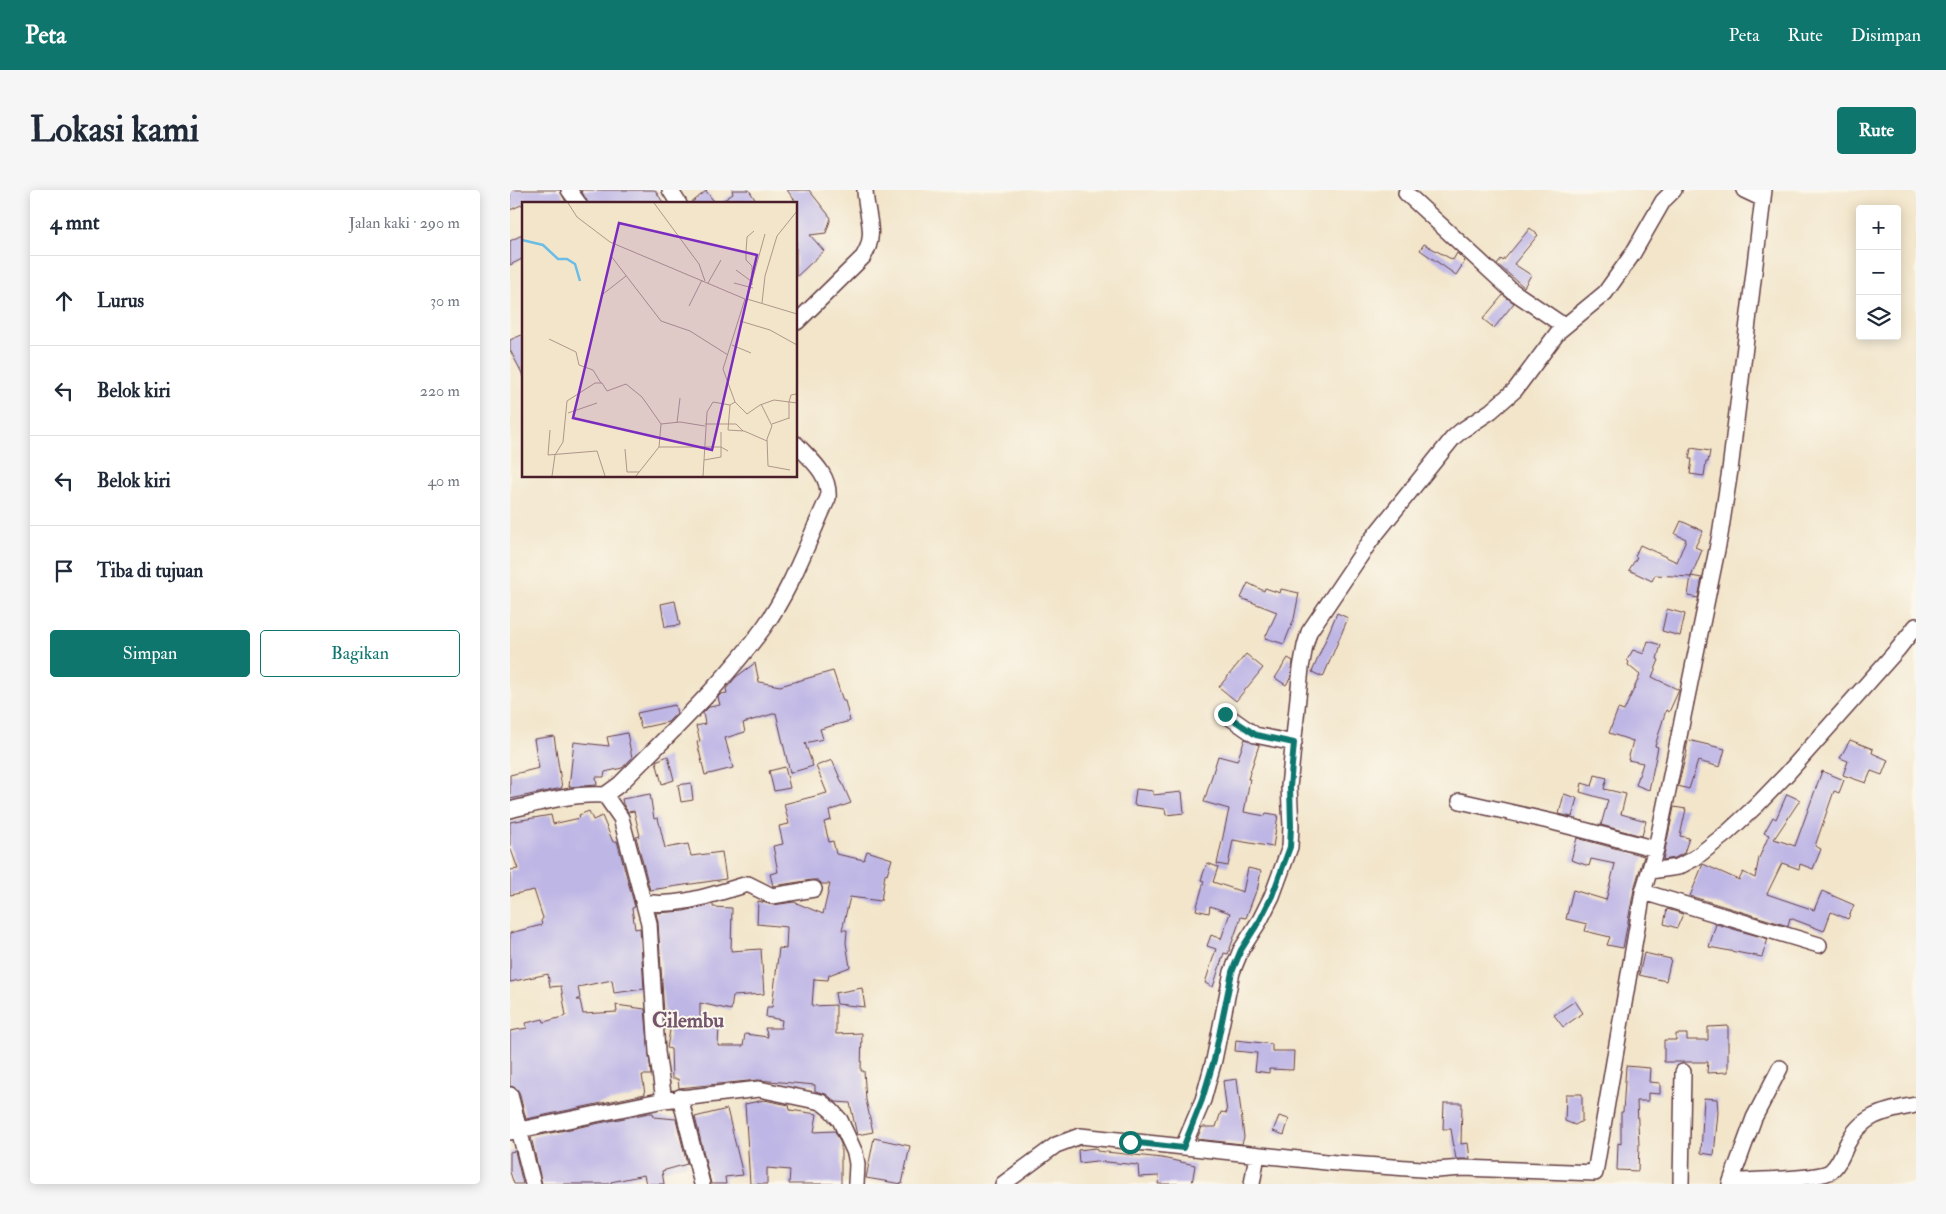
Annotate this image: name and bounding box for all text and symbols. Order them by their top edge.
text: Peta [25,20,66,51]
text: Peta [1729,24,1760,47]
text: Rute [1788,24,1823,47]
text: Disimpan [1851,24,1921,47]
button: Rute [1837,107,1916,154]
text: Lokasi kami [30,108,199,152]
inset map [522,202,798,478]
map controls [1856,205,1901,340]
button: + [1856,205,1901,250]
text: 4 mnt [50,209,100,236]
text: Jalan kaki · 290 m [349,213,460,233]
button: − [1856,250,1901,295]
icon: ahead [50,287,78,315]
text: Lurus [97,289,144,313]
text: 30 m [430,291,460,311]
button: layers [1856,295,1901,340]
icon: left [50,377,78,405]
text: Belok kiri [97,379,171,403]
text: 220 m [420,381,460,401]
icon: left [50,467,78,495]
text: Belok kiri [97,469,171,493]
text: 40 m [427,471,460,491]
icon: arrive [50,557,78,585]
text: Tiba di tujuan [97,559,203,583]
button: Simpan [50,630,250,677]
button: Bagikan [260,630,460,677]
route end [1214,703,1237,726]
district label: Cilembu [652,1007,724,1034]
route start [1119,1131,1142,1154]

